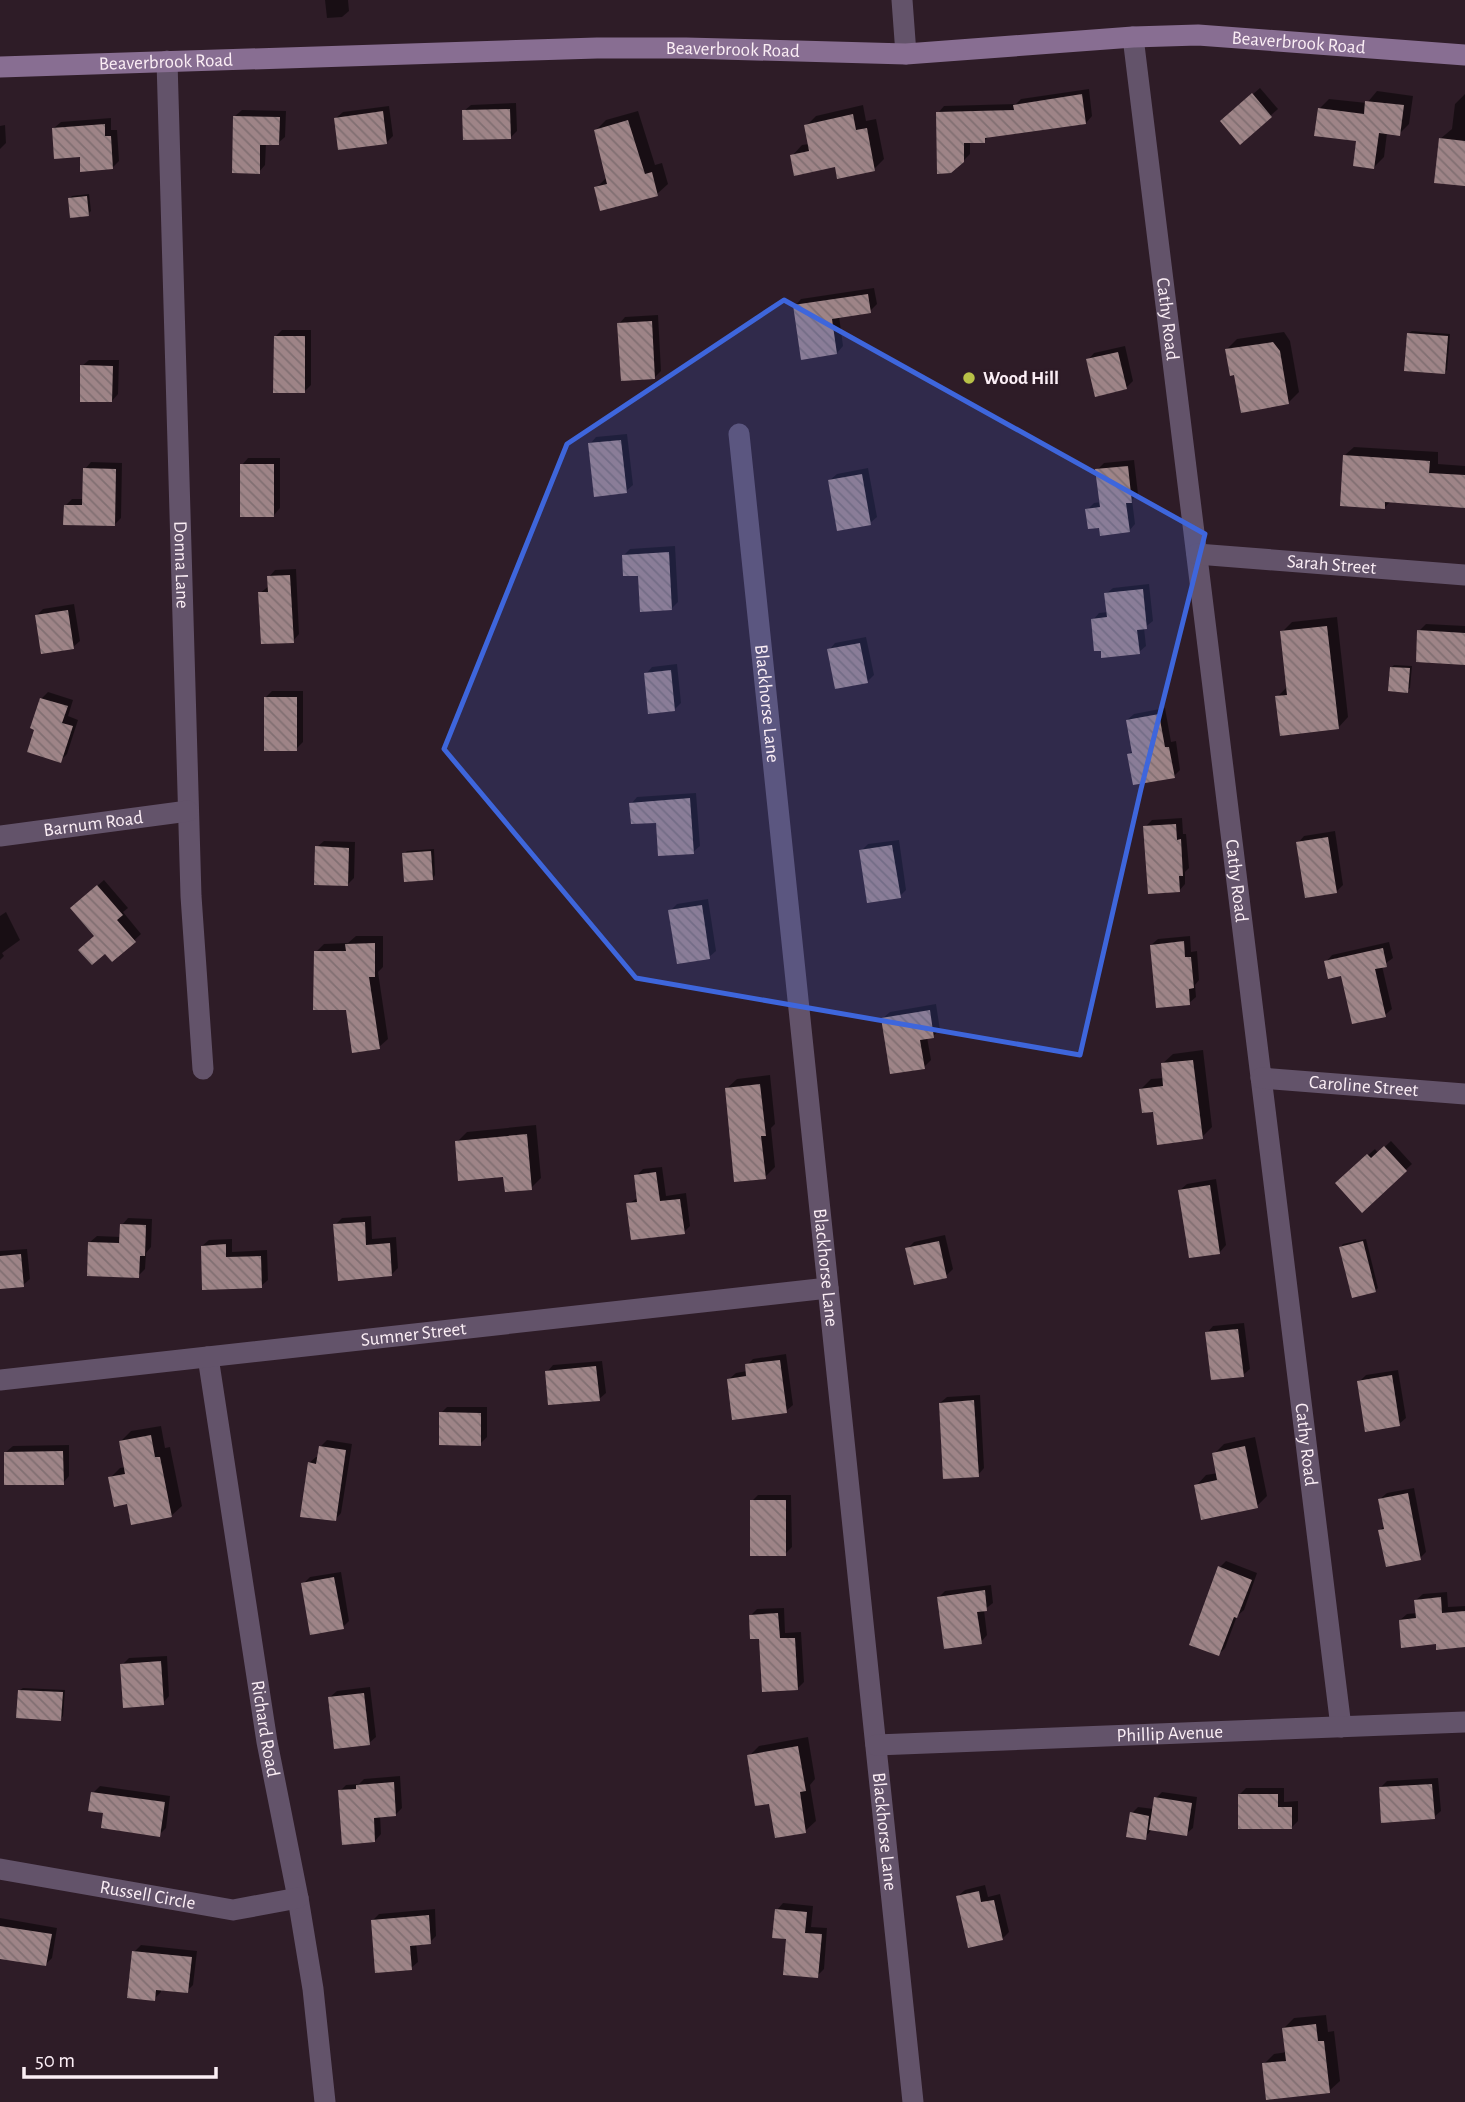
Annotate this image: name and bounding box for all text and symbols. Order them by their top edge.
street label: Beaverbrook Road [1231,28,1366,57]
street label: Beaverbrook Road [666,38,800,61]
street label: Beaverbrook Road [99,50,233,73]
street label: Cathy Road [1153,276,1182,362]
place label: Wood Hill [983,369,1059,388]
marker: Wood Hill [961,370,977,386]
street label: Donna Lane [171,521,192,609]
street label: Sarah Street [1286,552,1377,578]
street label: Blackhorse Lane [752,643,783,764]
street label: Barnum Road [42,808,144,840]
street label: Cathy Road [1222,838,1251,923]
street label: Caroline Street [1308,1072,1419,1100]
street label: Blackhorse Lane [810,1207,842,1328]
street label: Sumner Street [360,1319,467,1349]
street label: Cathy Road [1292,1402,1321,1487]
street label: Richard Road [248,1679,283,1779]
street label: Phillip Avenue [1116,1722,1223,1745]
street label: Blackhorse Lane [869,1771,900,1892]
street label: Russell Circle [98,1877,197,1913]
scale bar [24,2036,217,2080]
text: 50 m [35,2050,75,2071]

